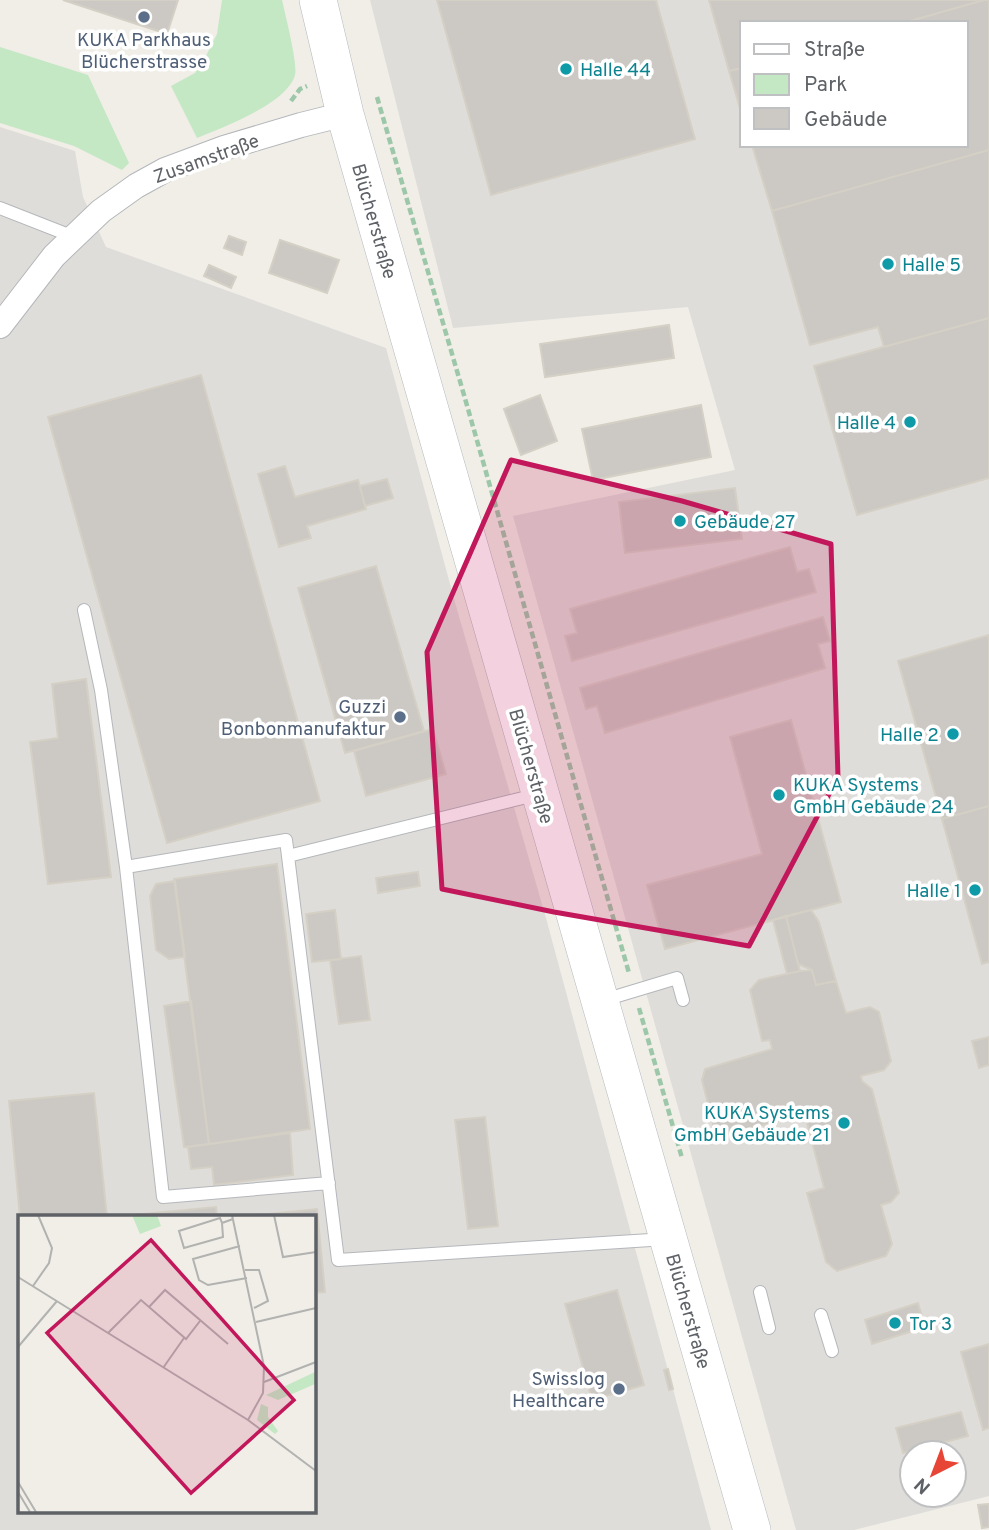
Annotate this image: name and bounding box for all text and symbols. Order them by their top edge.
marker: KUKA Parkhaus Blücherstrasse [136,9,152,25]
legend [740,21,968,147]
place label: KUKA Parkhaus Blücherstrasse [77,29,211,75]
text: Straße [804,37,865,64]
place label: Halle 44 [580,59,651,83]
marker: Halle 44 [558,61,574,77]
text: Park [804,72,847,99]
text: Gebäude [804,107,887,134]
street label: Zusamstraße [150,130,263,190]
street label: Blücherstraße [345,161,401,282]
place label: Halle 5 [902,254,961,278]
marker: Halle 5 [880,256,896,272]
place label: Halle 4 [837,412,896,436]
marker: Halle 4 [902,414,918,430]
place label: Gebäude 27 [694,511,795,535]
marker: Gebäude 27 [672,513,688,529]
place label: Guzzi Bonbonmanufaktur [221,696,387,742]
street label: Blücherstraße [502,706,558,827]
marker: Guzzi Bonbonmanufaktur [392,709,408,725]
place label: Halle 2 [880,724,939,748]
marker: Halle 2 [945,726,961,742]
place label: KUKA Systems GmbH Gebäude 24 [793,774,954,820]
marker: KUKA Systems GmbH Gebäude 24 [771,787,787,803]
place label: Halle 1 [907,880,961,904]
marker: Halle 1 [967,882,983,898]
place label: KUKA Systems GmbH Gebäude 21 [674,1102,830,1148]
marker: KUKA Systems GmbH Gebäude 21 [836,1115,852,1131]
inset map [18,1215,315,1512]
street label: Blücherstraße [659,1251,715,1372]
place label: Tor 3 [909,1313,952,1337]
marker: Tor 3 [887,1315,903,1331]
place label: Swisslog Healthcare [512,1368,605,1414]
marker: Swisslog Healthcare [611,1381,627,1397]
north arrow [898,1439,968,1509]
text: N [910,1472,936,1499]

